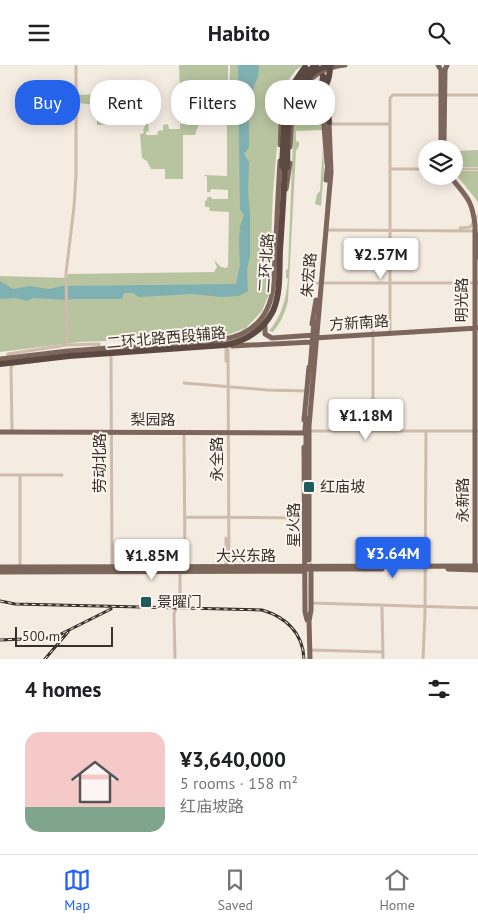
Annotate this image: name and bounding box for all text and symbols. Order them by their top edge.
icon: menu [25,19,53,47]
text: Habito [208,19,270,47]
icon: search [425,19,453,47]
chip: Buy [15,80,80,125]
chip: Rent [90,80,161,125]
chip: Filters [171,80,255,125]
chip: New [265,80,335,125]
map controls [418,140,463,185]
button: layers [418,140,463,185]
street label: 二环北路 [254,232,277,294]
pin: ¥2.57M [340,237,422,280]
text: ¥2.57M [354,244,408,264]
street label: 朱宏路 [297,252,320,298]
street label: 明光路 [452,277,471,323]
street label: 方新南路 [328,311,390,334]
street label: 二环北路西段辅路 [105,323,227,352]
pin: ¥1.18M [325,399,407,441]
text: ¥1.18M [339,405,393,425]
street label: 梨园路 [130,410,176,429]
street label: 劳动北路 [90,433,109,493]
street label: 永全路 [207,436,226,482]
place label: 红庙坡 [320,477,365,496]
street label: 永新路 [453,477,472,523]
marker: 红庙坡 [302,480,316,494]
street label: 星火路 [284,502,303,548]
pin: ¥3.64M [352,537,434,579]
pin: ¥1.85M [111,539,193,581]
text: ¥3.64M [366,543,420,563]
text: ¥1.85M [125,545,179,565]
street label: 大兴东路 [216,546,276,565]
place label: 景曜门 [157,592,202,611]
marker: 景曜门 [139,595,153,609]
scale bar [15,624,112,647]
text: 500 m [22,627,60,645]
icon: filters [425,675,453,703]
text: 4 homes [25,676,101,703]
text: ¥3,640,000 [180,746,286,773]
icon: home [65,752,125,812]
text: 5 rooms · 158 m² [180,773,298,793]
text: 红庙坡路 [180,796,244,816]
tab: Map [63,866,91,914]
tab: Saved [217,866,253,914]
tab: Home [379,866,415,914]

